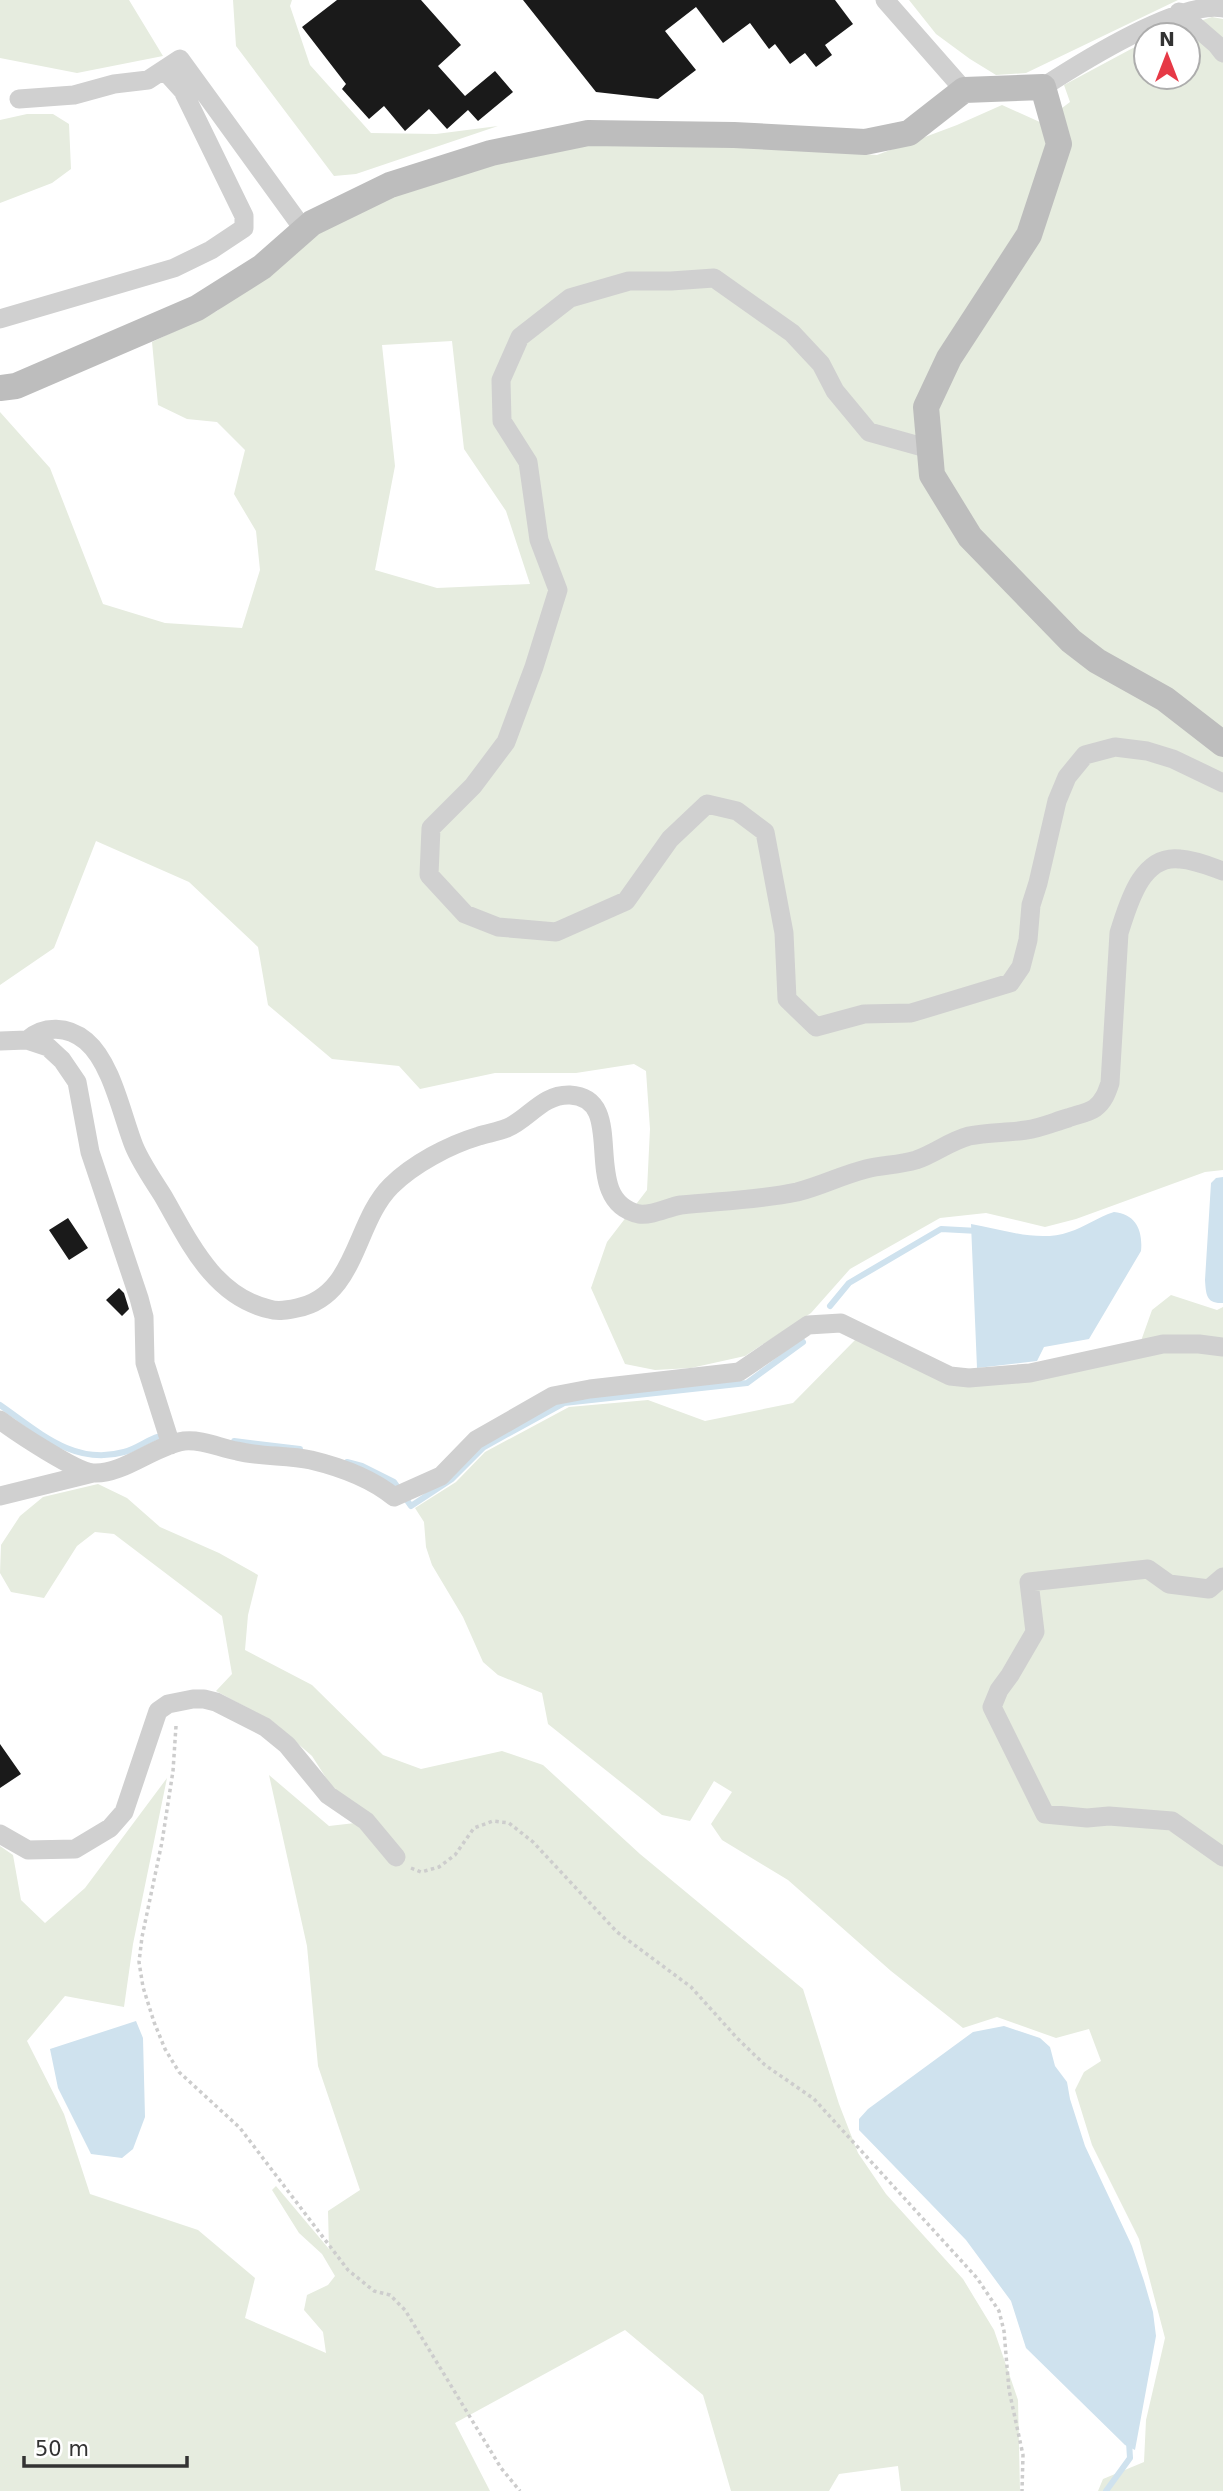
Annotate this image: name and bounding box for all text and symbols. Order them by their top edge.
north arrow [1132,21,1202,91]
text: N [1159,28,1175,50]
scale bar [24,2424,187,2468]
text: 50 m [35,2437,89,2461]

